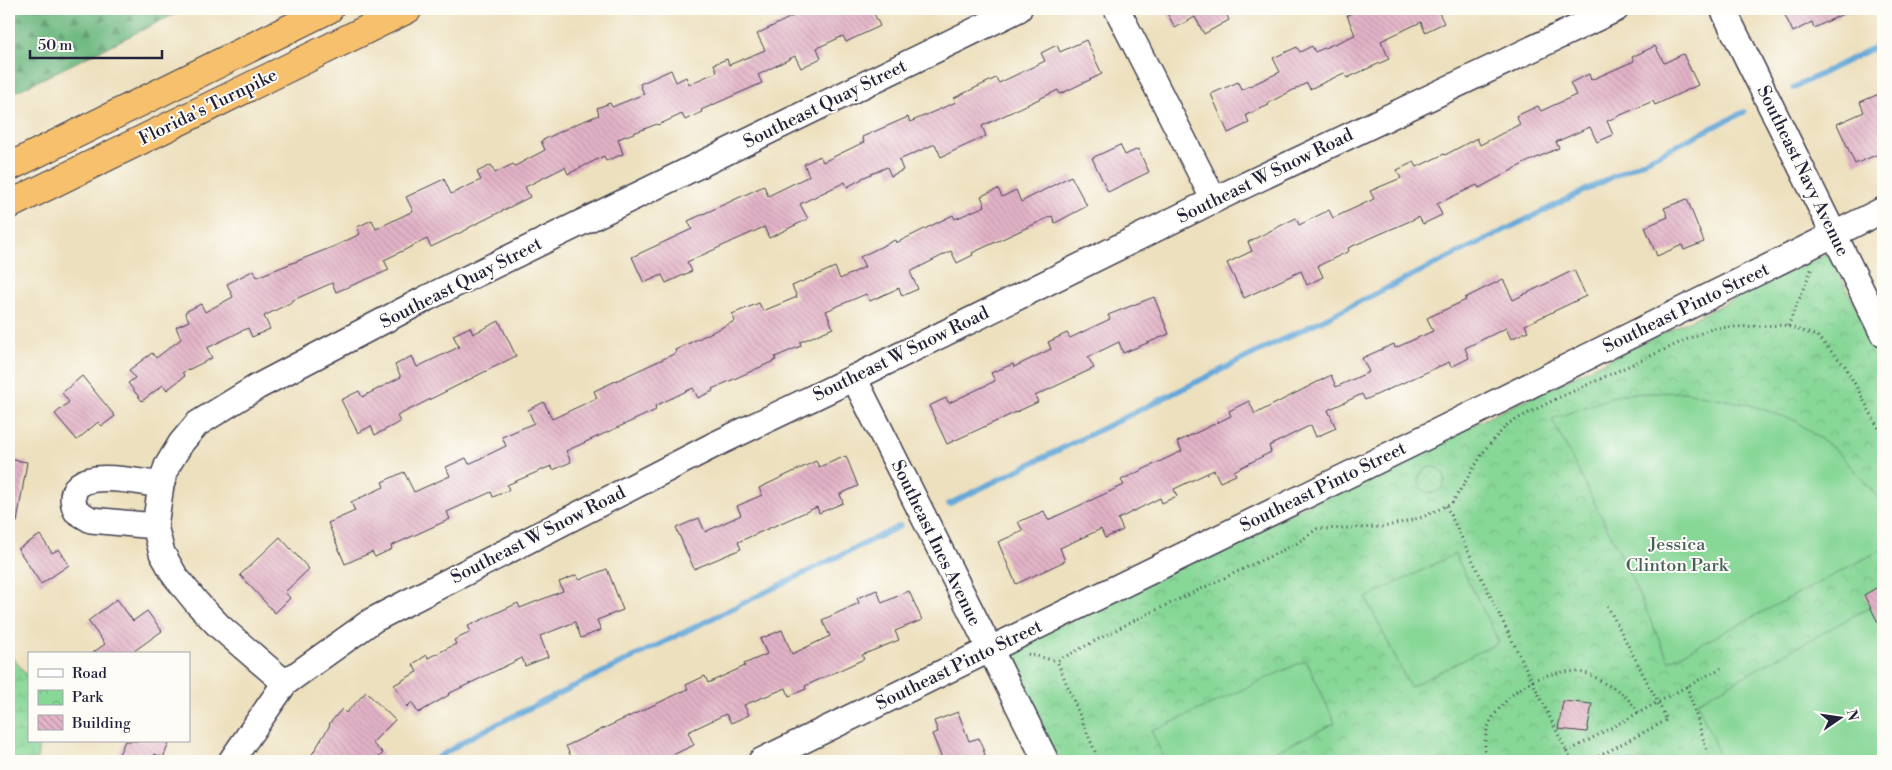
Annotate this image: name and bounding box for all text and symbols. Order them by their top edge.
scale bar [30,28,162,60]
text: 50 m [38,36,72,55]
street label: Southeast Quay Street [740,54,911,154]
street label: Florida's Turnpike [135,64,281,150]
street label: Southeast Navy Avenue [1752,82,1854,260]
street label: Southeast W Snow Road [1173,123,1357,229]
street label: Southeast Quay Street [376,232,547,334]
street label: Southeast Pinto Street [1599,257,1773,358]
street label: Southeast W Snow Road [809,301,993,407]
street label: Southeast Pinto Street [1236,436,1410,537]
street label: Southeast Ines Avenue [886,456,986,630]
street label: Southeast W Snow Road [447,481,630,589]
park label: Jessica Clinton Park [1626,533,1730,577]
street label: Southeast Pinto Street [872,614,1046,715]
legend [28,652,190,742]
text: Road [72,664,107,683]
text: Park [72,688,104,707]
north arrow [1814,692,1864,742]
text: N [1842,708,1862,723]
text: Building [71,714,131,733]

